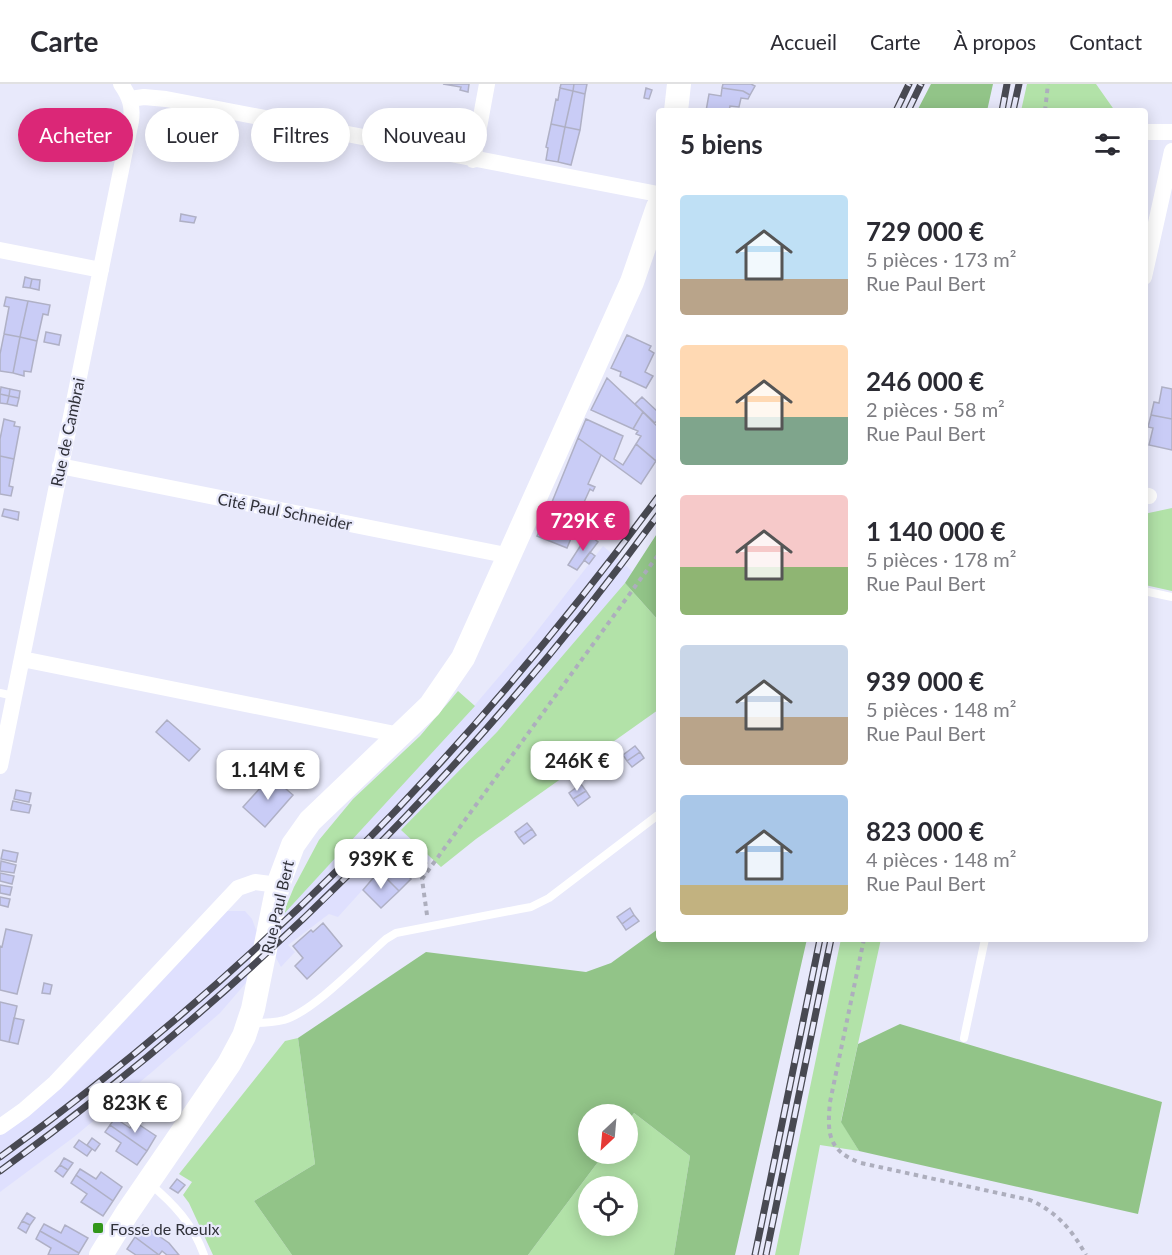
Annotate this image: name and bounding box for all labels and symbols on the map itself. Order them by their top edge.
street label: Rue de Cambrai [46,376,88,488]
street label: Cité Paul Schneider [216,489,354,533]
pin: 729K € [534,501,632,552]
pin: 246K € [528,741,626,792]
pin: 1.14M € [213,750,323,801]
pin: 939K € [332,839,430,890]
street label: Rue Paul Bert [257,858,297,956]
pin: 823K € [86,1083,184,1134]
north arrow [578,1104,638,1164]
place label: Fosse de Rœulx [110,1219,219,1238]
marker: Fosse de Rœulx [91,1221,105,1235]

